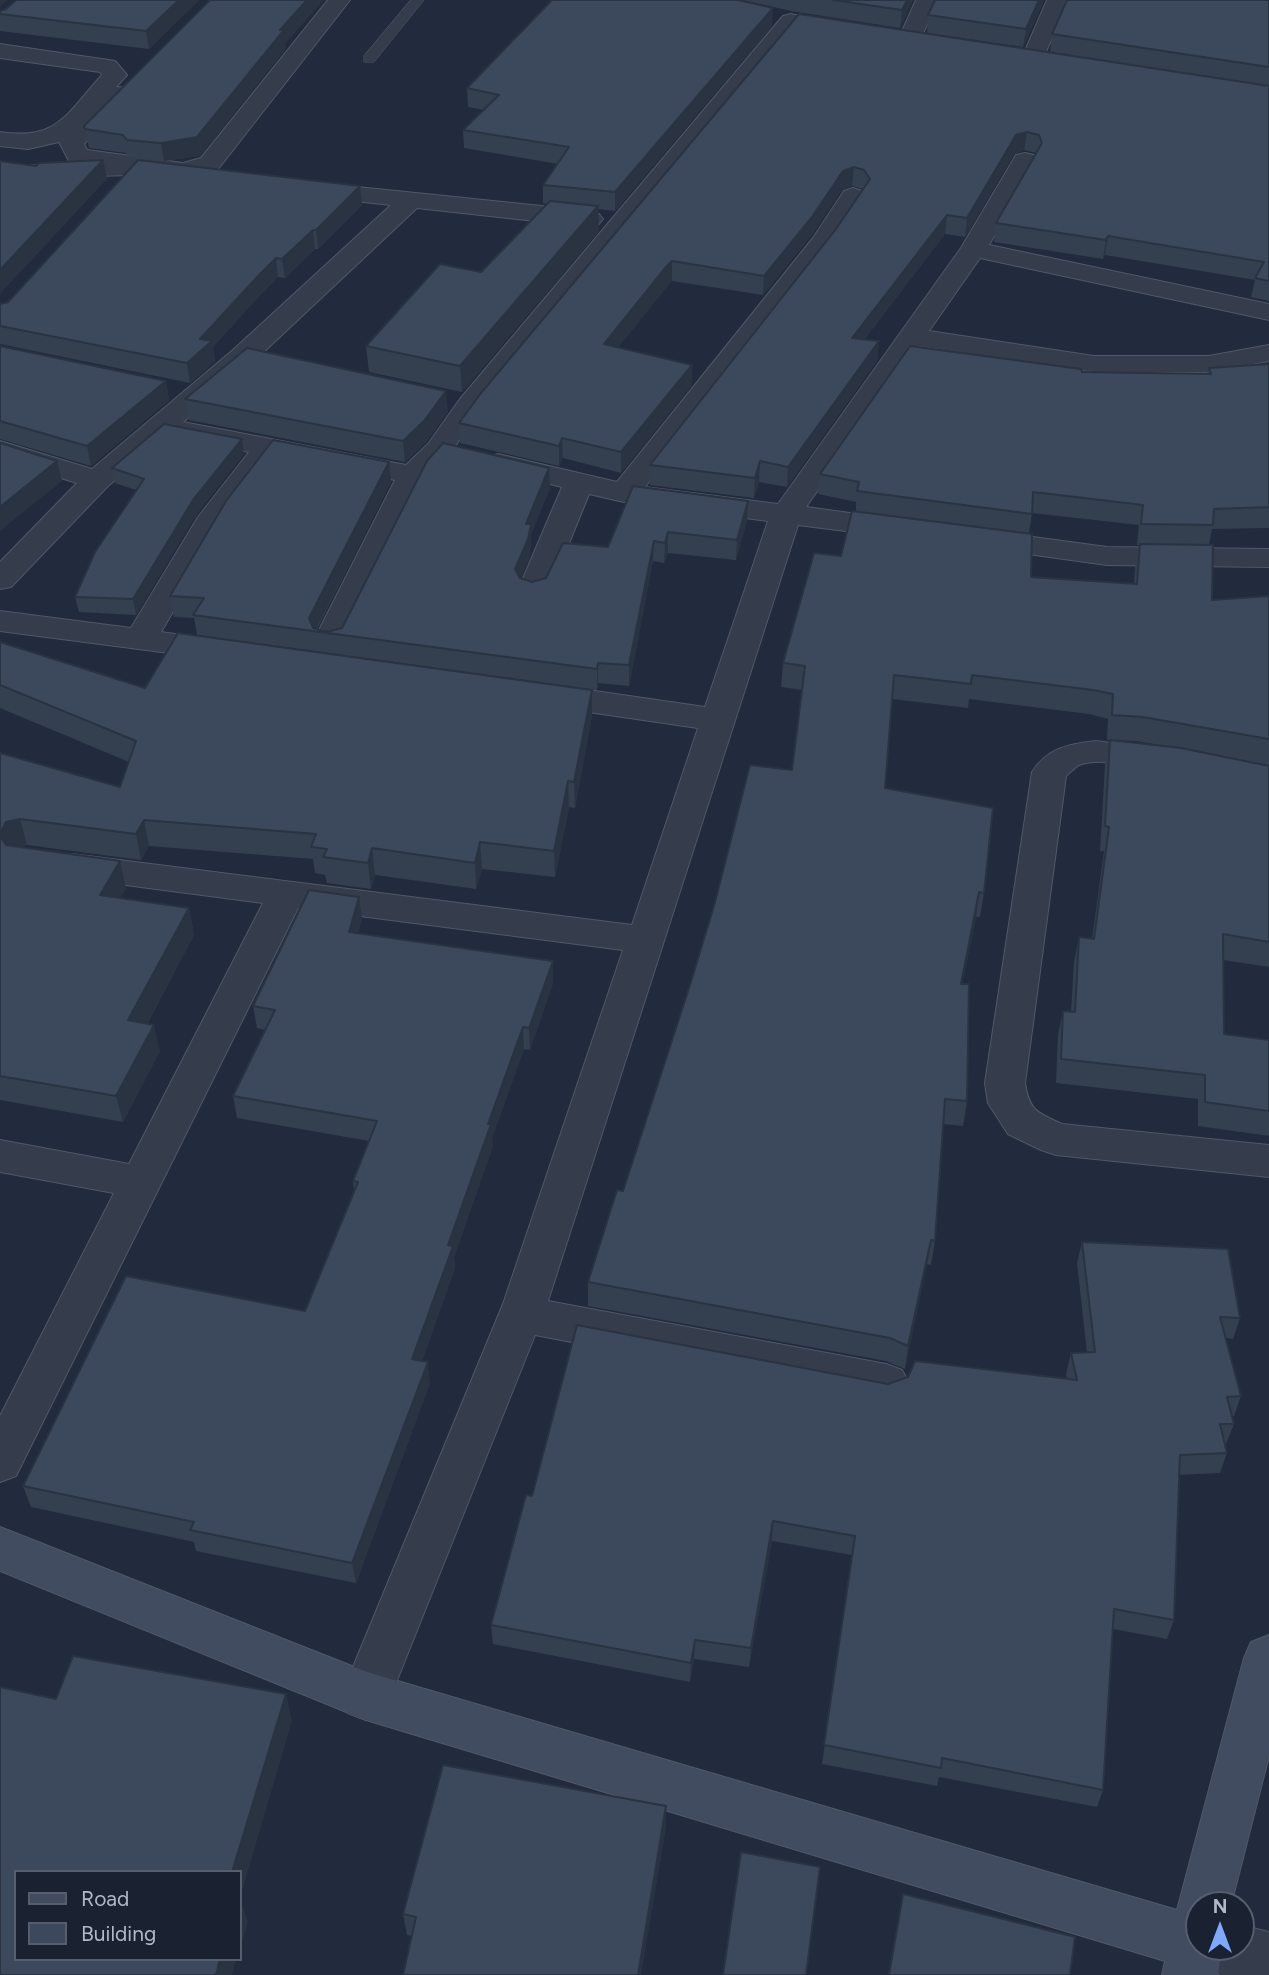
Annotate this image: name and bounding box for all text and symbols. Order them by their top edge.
legend [14,1870,242,1961]
text: Road [81,1886,129,1911]
north arrow [1185,1891,1255,1961]
text: N [1213,1895,1227,1918]
text: Building [81,1921,156,1946]

